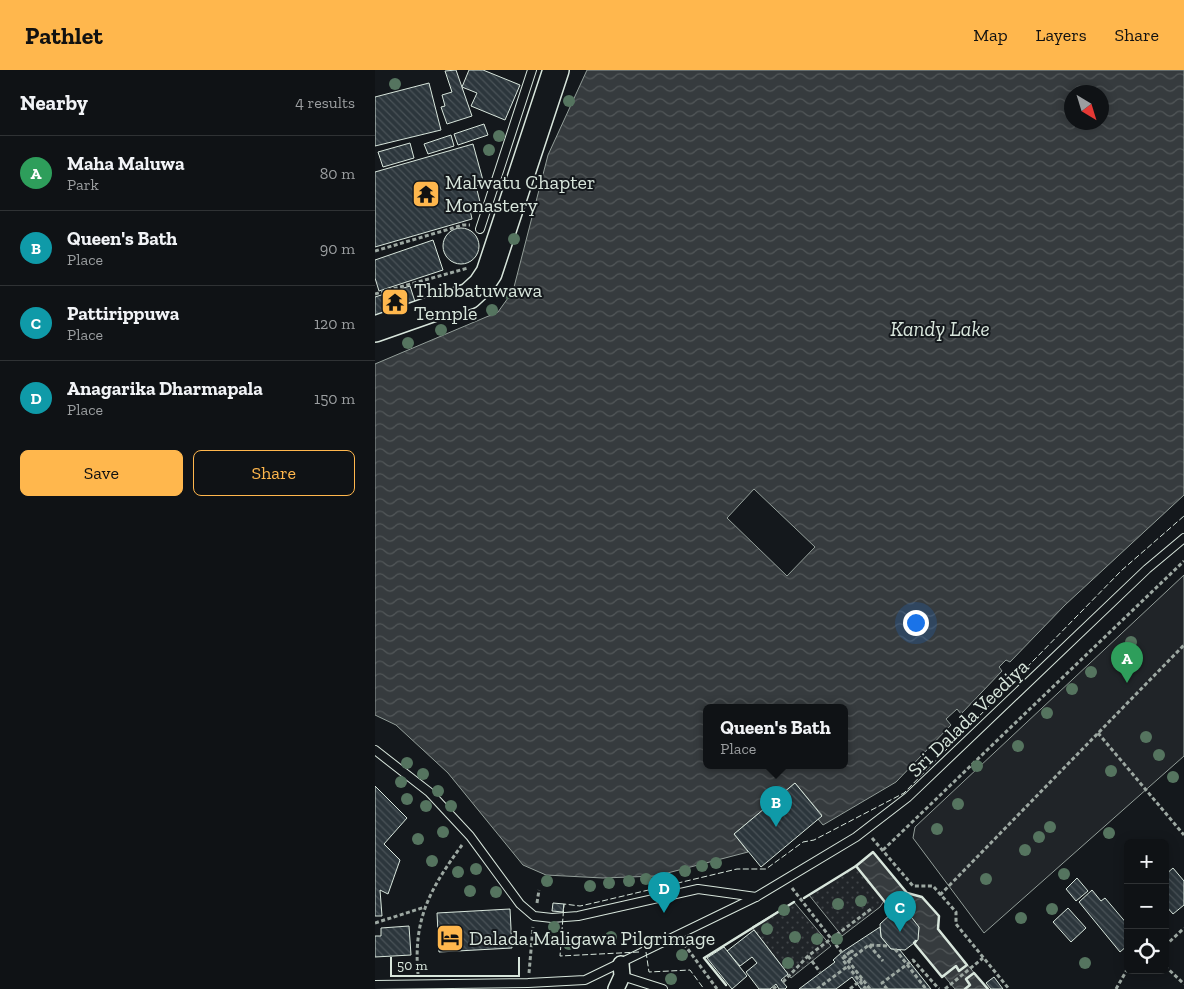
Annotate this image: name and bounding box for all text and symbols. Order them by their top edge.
text: Pathlet [25,21,103,50]
text: Map [973,24,1008,46]
text: Layers [1036,24,1087,46]
text: Share [1115,24,1159,46]
north arrow [1064,85,1109,130]
text: Nearby [20,90,88,115]
text: 4 results [295,93,355,112]
text: Maha Maluwa [67,152,185,175]
text: A [31,164,42,183]
text: 80 m [320,164,355,183]
place label: Malwatu Chapter Monastery [445,170,595,217]
text: Park [67,175,99,194]
temple icon: Malwatu Chapter Monastery [411,179,441,209]
text: Queen's Bath [67,227,177,250]
text: B [31,239,41,258]
text: 90 m [320,239,355,258]
text: Place [67,250,103,269]
place label: Thibbatuwawa Temple [414,278,543,325]
temple icon: Thibbatuwawa Temple [380,287,410,317]
text: Pattirippuwa [67,302,179,325]
text: C [31,314,41,333]
text: 120 m [314,314,355,333]
water label: Kandy Lake [890,316,990,341]
text: Place [67,325,103,344]
text: Anagarika Dharmapala [67,377,263,400]
text: D [30,389,42,408]
text: 150 m [314,389,355,408]
text: Place [67,400,103,419]
button: Save [20,450,183,496]
button: Share [193,450,355,496]
your location [903,610,929,636]
pin: A [1111,642,1143,683]
street label: Sri Dalada Veediya [902,654,1034,782]
popup [703,704,848,769]
text: Queen's Bath [720,716,831,739]
text: Place [720,739,756,758]
pin: B [760,786,792,827]
map controls [1124,839,1169,974]
button: + [1124,839,1169,884]
pin: D [648,872,680,913]
button: − [1124,884,1169,929]
pin: C [884,891,916,932]
hotel icon: Dalada Maligawa Pilgrimage [435,923,465,953]
place label: Dalada Maligawa Pilgrimage [469,926,715,950]
button: locate [1124,929,1169,974]
scale bar [390,954,520,977]
text: 50 m [397,957,428,974]

